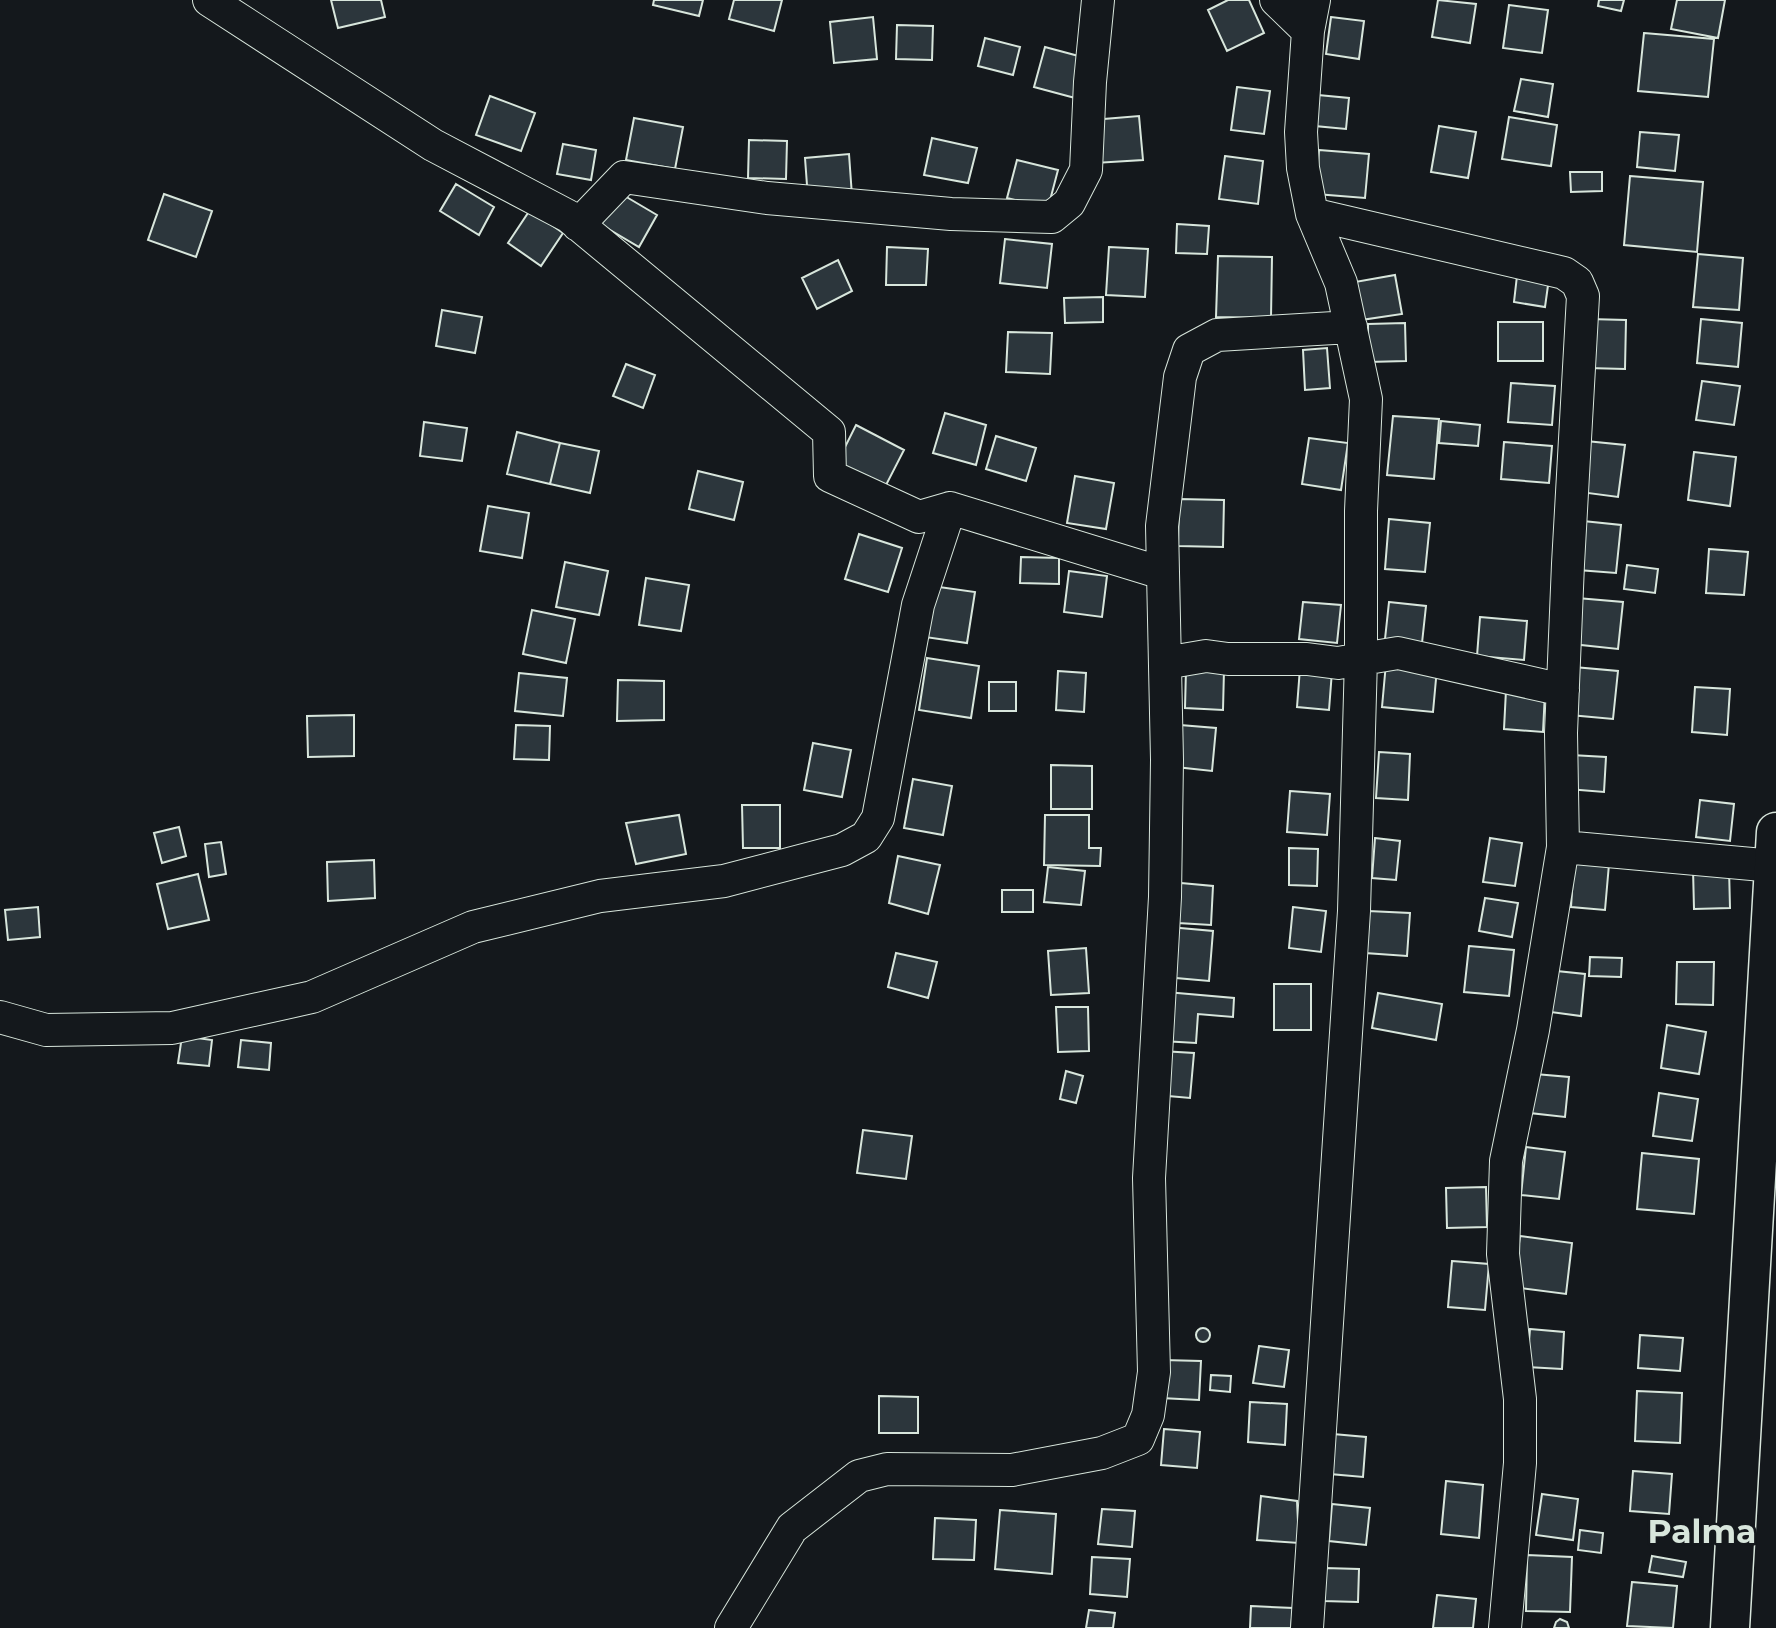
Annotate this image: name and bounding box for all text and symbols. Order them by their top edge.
district label: Palma [1648,1511,1756,1551]

